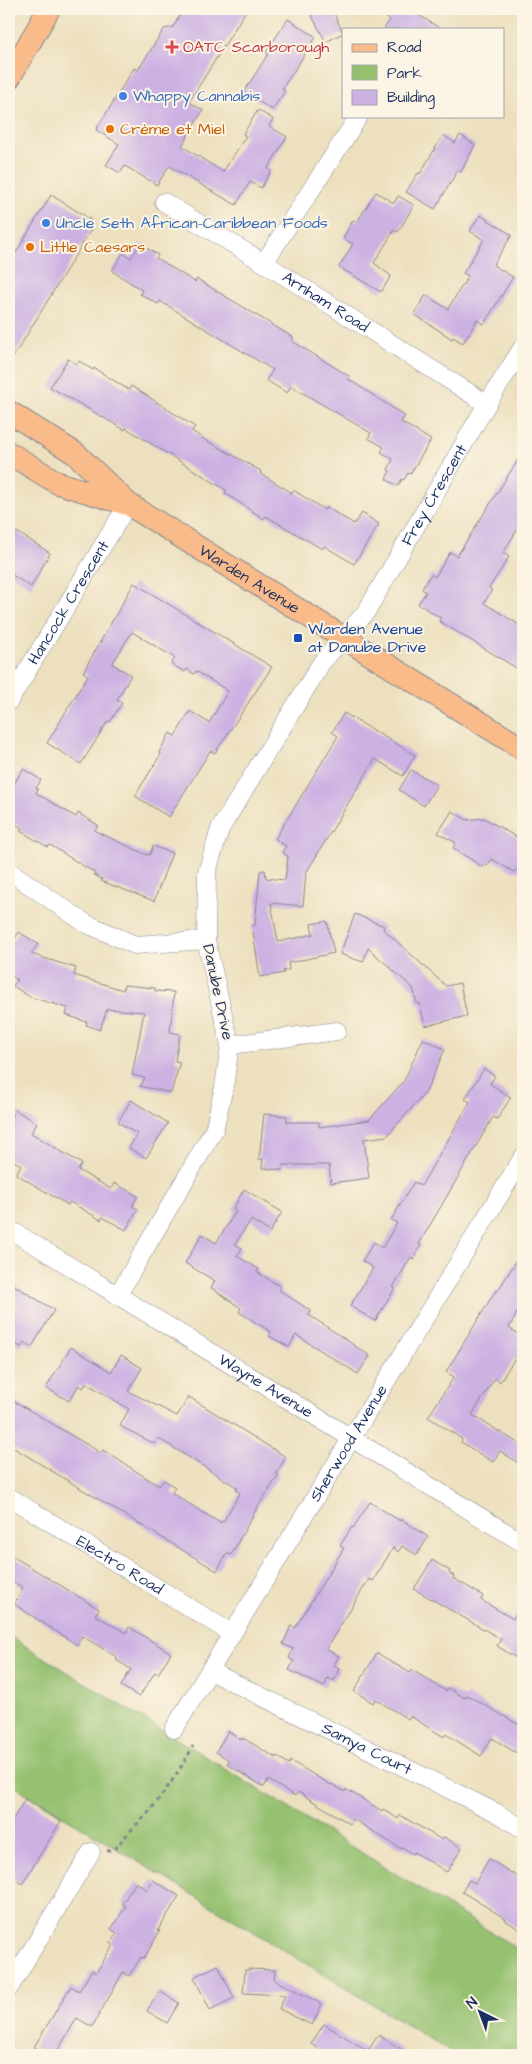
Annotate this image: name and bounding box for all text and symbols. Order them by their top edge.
legend [342,28,504,118]
place label: OATC Scarborough [183,36,329,59]
text: Road [387,37,422,58]
marker: OATC Scarborough [165,40,179,54]
text: Park [387,63,422,84]
place label: Whappy Cannabis [133,85,260,108]
text: Building [387,87,435,109]
marker: Whappy Cannabis [117,90,129,102]
place label: Crème et Miel [120,118,225,140]
marker: Crème et Miel [104,123,116,135]
place label: Uncle Seth African-Caribbean Foods [56,212,328,234]
marker: Uncle Seth African-Caribbean Foods [40,217,52,229]
place label: Little Caesars [40,236,145,258]
marker: Little Caesars [24,241,36,253]
street label: Arnham Road [278,266,373,338]
street label: Frey Crescent [396,440,473,550]
street label: Hancock Crescent [22,536,115,669]
street label: Warden Avenue [195,540,304,619]
place label: Warden Avenue at Danube Drive [308,618,427,658]
marker: Warden Avenue at Danube Drive [292,632,304,644]
street label: Danube Drive [197,942,239,1042]
street label: Wayne Avenue [214,1349,318,1423]
street label: Sherwood Avenue [304,1380,393,1506]
street label: Electro Road [72,1530,167,1600]
street label: Samya Court [318,1717,416,1780]
north arrow [454,1986,504,2036]
text: N [462,1993,482,2013]

